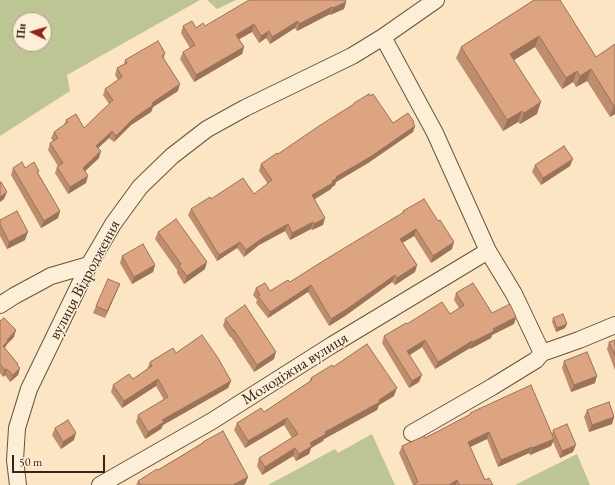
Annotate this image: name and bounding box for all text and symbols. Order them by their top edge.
north arrow [12,12,52,52]
text: Пн [13,23,29,39]
street label: вулиця Відродження [45,217,125,343]
street label: Молодіжна вулиця [238,329,352,409]
scale bar [14,447,107,473]
text: 50 m [19,454,42,470]

